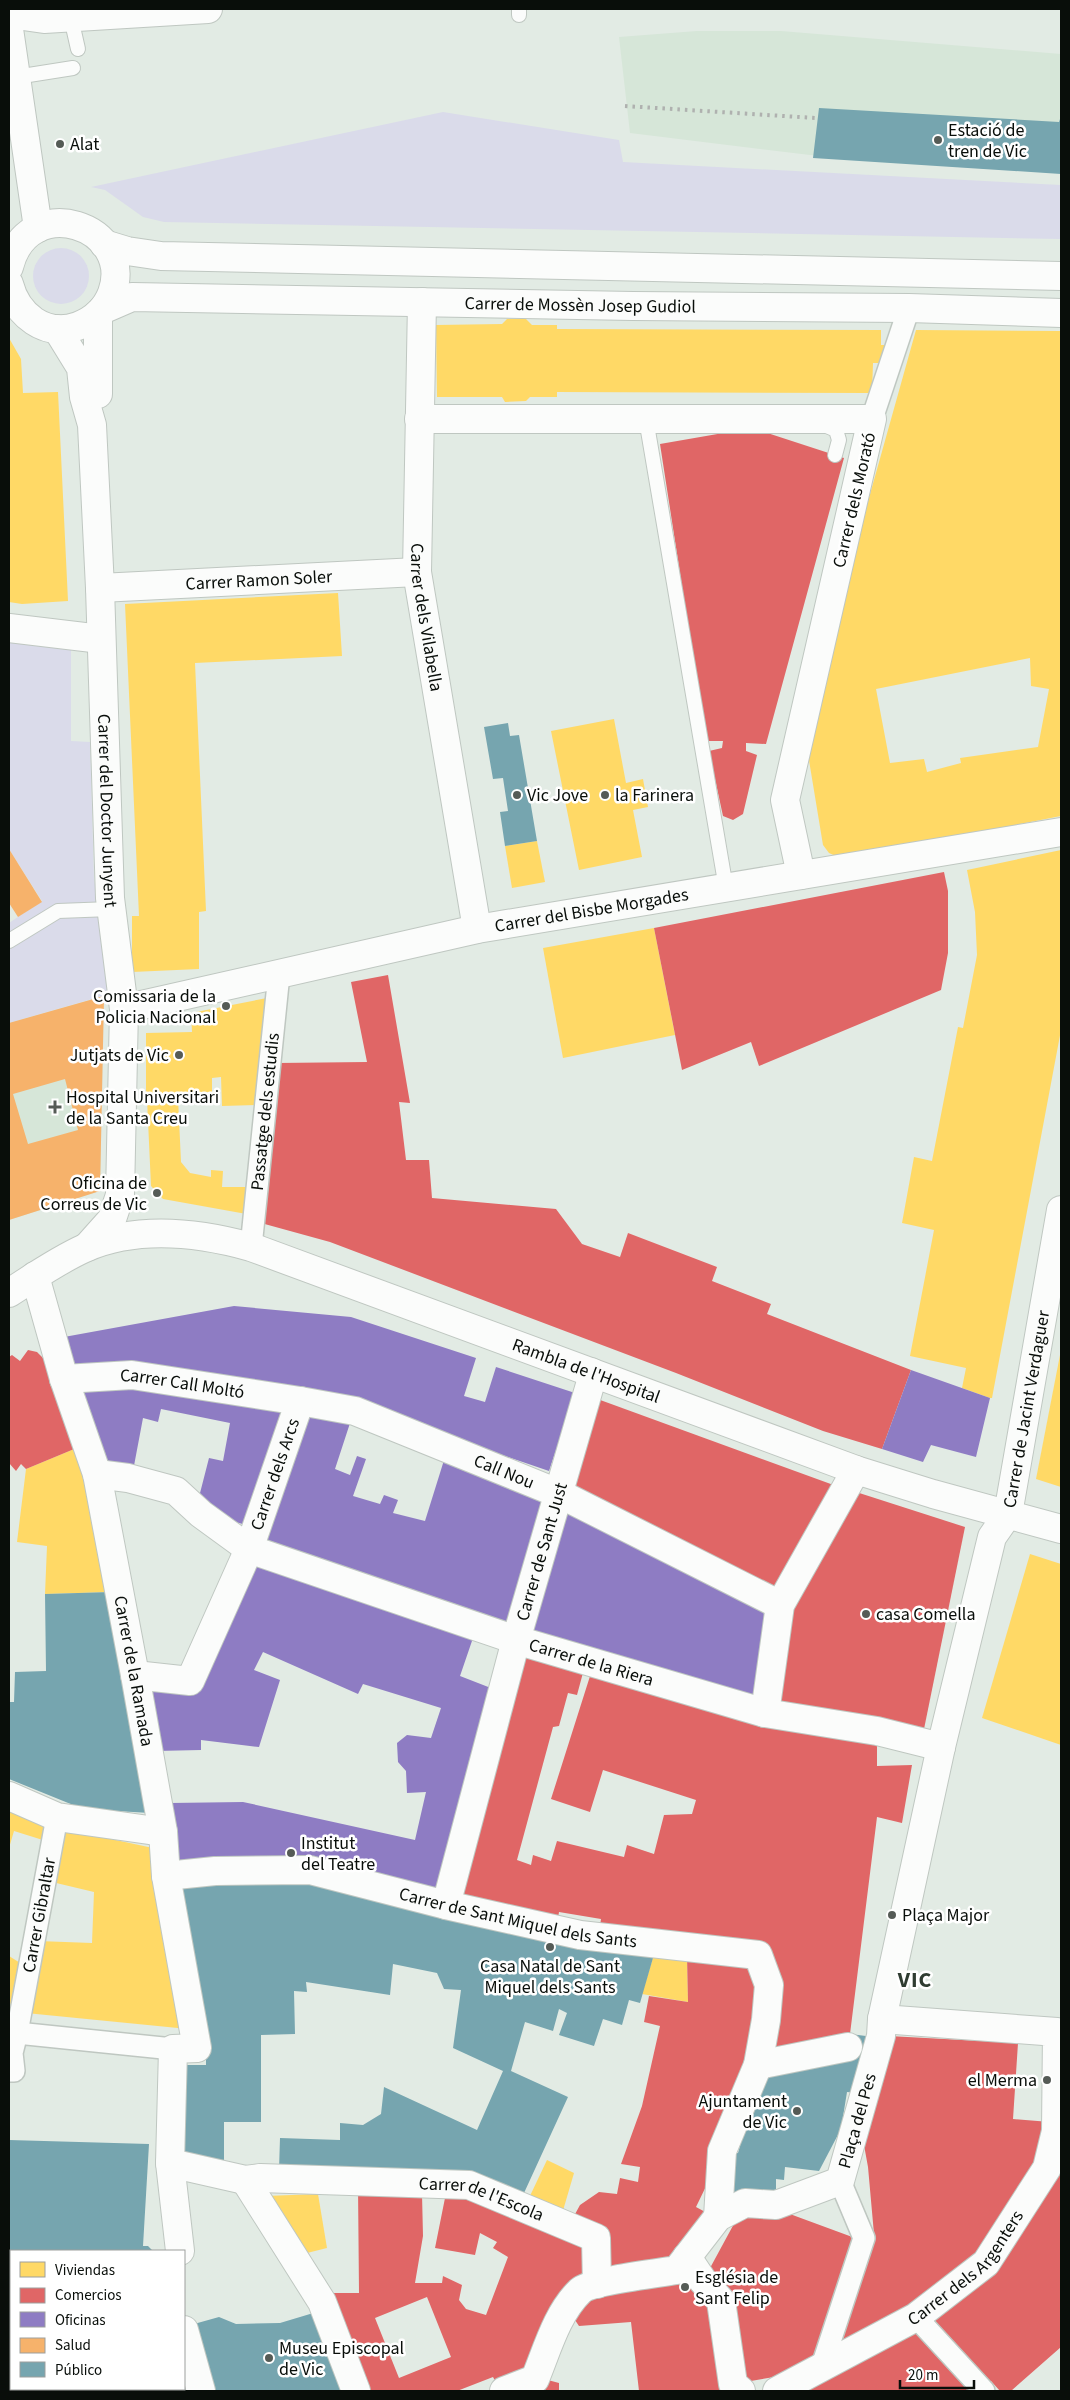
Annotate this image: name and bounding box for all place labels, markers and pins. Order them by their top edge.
place label: Estació de tren de Vic [948,118,1027,164]
place label: Alat [70,132,99,157]
marker: Estació de tren de Vic [932,134,944,146]
marker: Alat [54,138,66,150]
place label: Vic Jove [527,783,588,808]
place label: la Farinera [615,783,694,808]
marker: Vic Jove [511,789,523,801]
marker: la Farinera [599,789,611,801]
place label: Comissaria de la Policia Nacional [93,984,216,1030]
marker: Comissaria de la Policia Nacional [220,1000,232,1012]
place label: Jutjats de Vic [70,1043,169,1068]
marker: Jutjats de Vic [173,1049,185,1061]
place label: Hospital Universitari de la Santa Creu [66,1085,219,1131]
marker: Hospital Universitari de la Santa Creu [48,1100,62,1114]
place label: Oficina de Correus de Vic [40,1171,147,1217]
marker: Oficina de Correus de Vic [151,1187,163,1199]
place label: casa Comella [876,1602,975,1627]
marker: casa Comella [860,1608,872,1620]
place label: Institut del Teatre [301,1831,375,1877]
marker: Institut del Teatre [285,1847,297,1859]
place label: Plaça Major [902,1903,990,1928]
marker: Plaça Major [886,1909,898,1921]
marker: Casa Natal de Sant Miquel dels Sants [544,1941,556,1953]
place label: Casa Natal de Sant Miquel dels Sants [480,1954,620,2000]
place label: el Merma [968,2068,1037,2093]
marker: el Merma [1041,2074,1053,2086]
place label: Ajuntament de Vic [699,2089,787,2135]
marker: Ajuntament de Vic [791,2105,803,2117]
place label: Església de Sant Felip [695,2265,778,2311]
marker: Església de Sant Felip [679,2281,691,2293]
place label: Museu Episcopal de Vic [279,2336,404,2382]
marker: Museu Episcopal de Vic [263,2352,275,2364]

